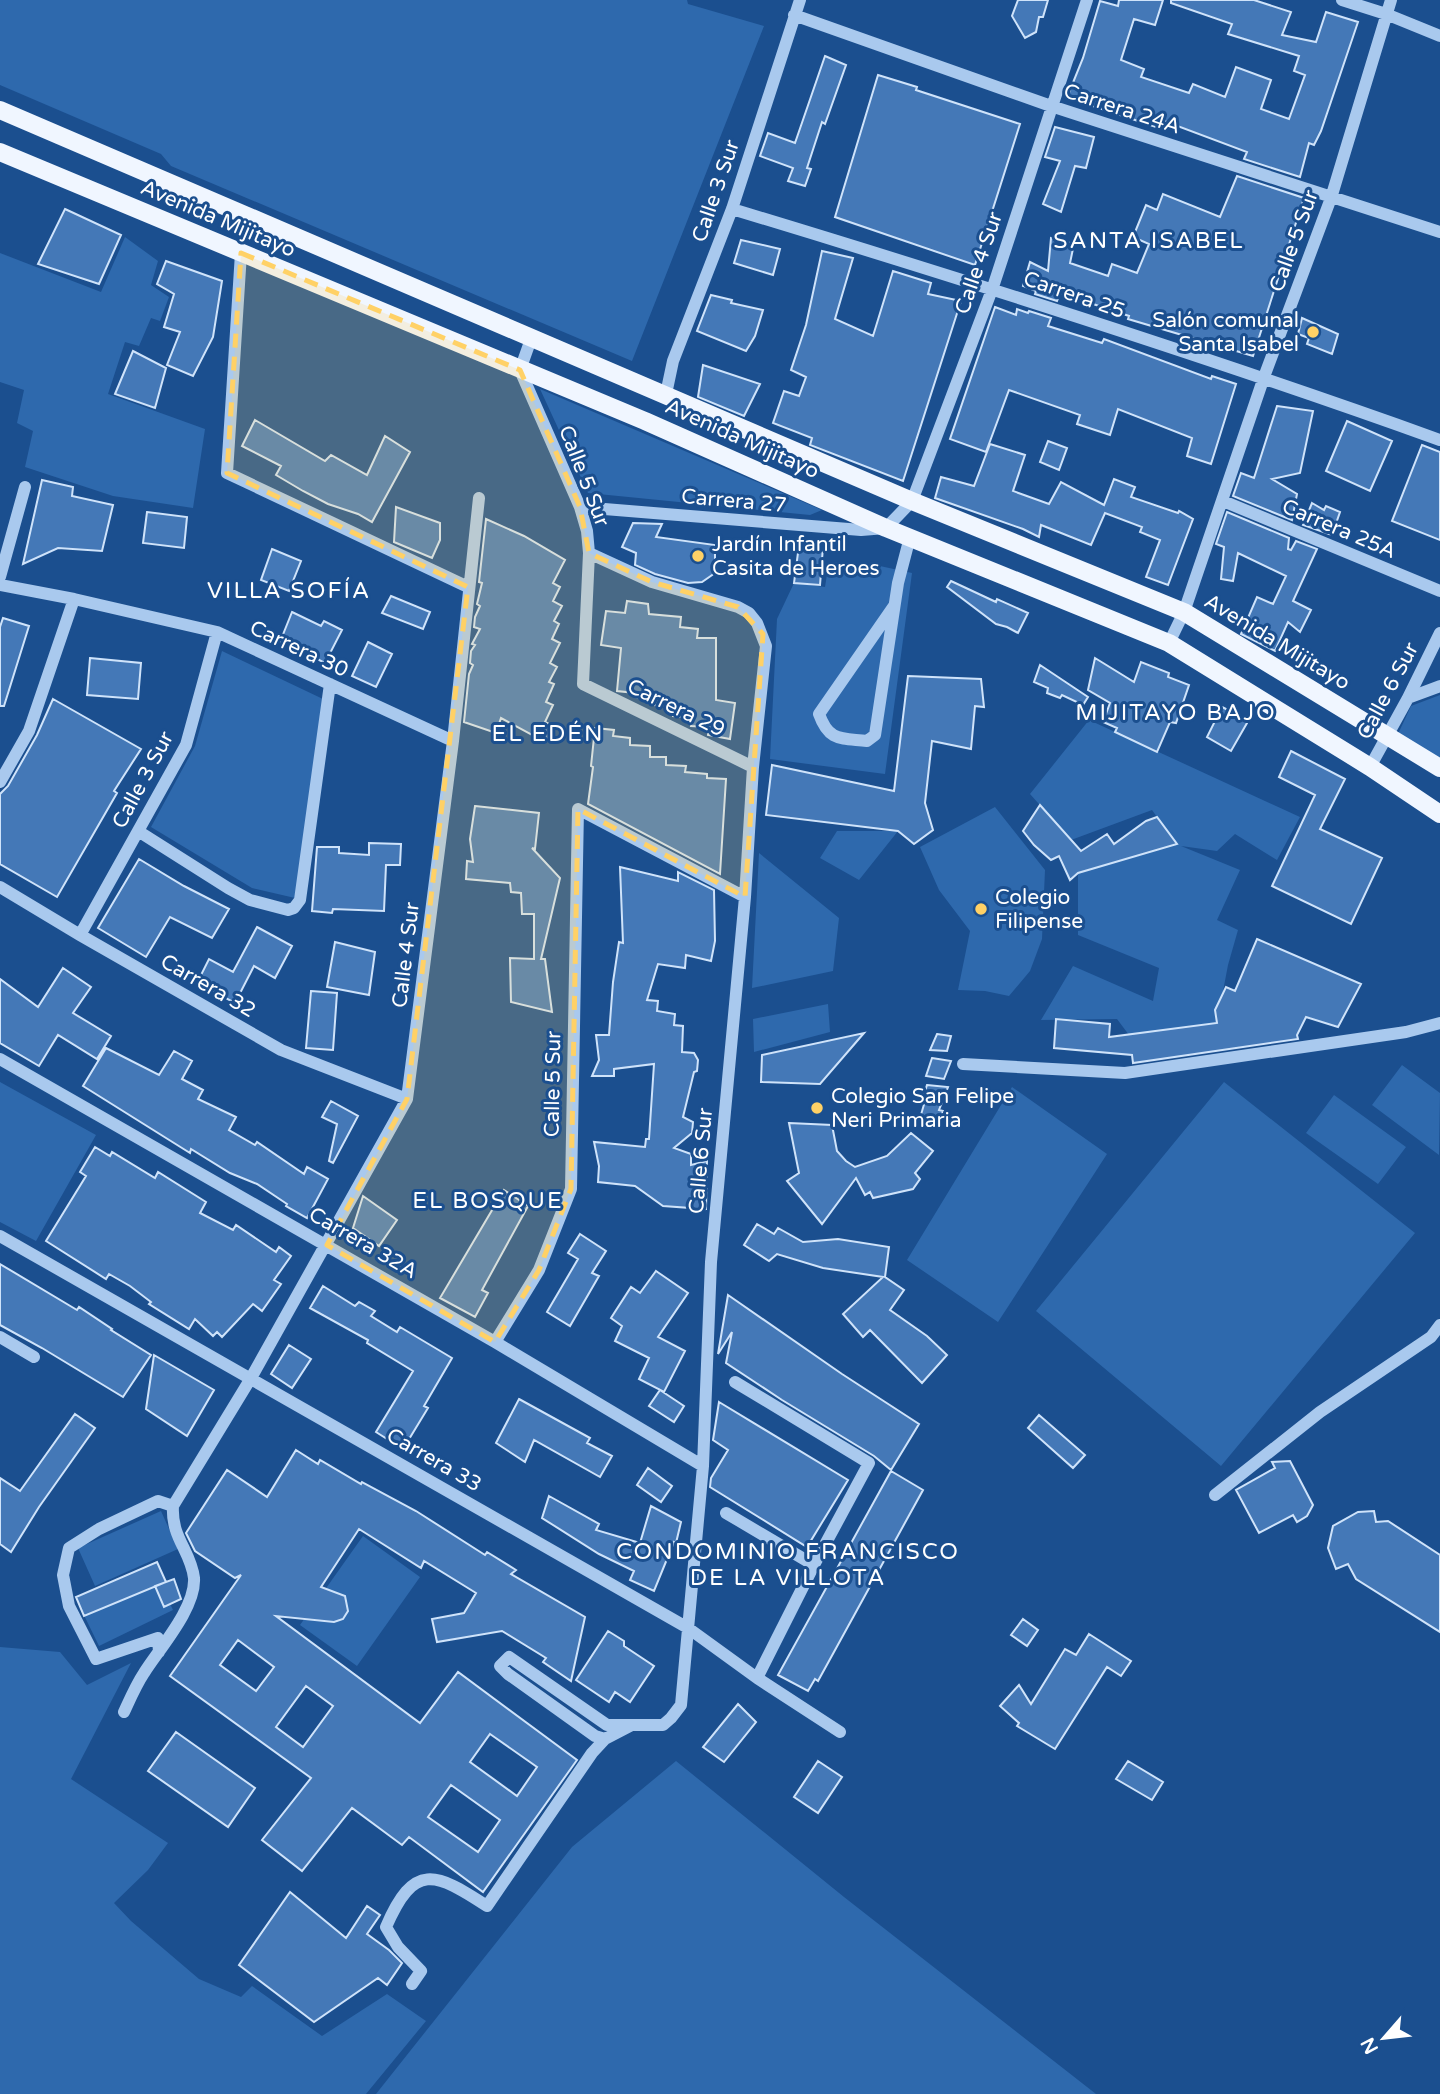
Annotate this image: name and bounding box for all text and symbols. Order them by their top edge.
street label: Carrera 24A [1060,78,1184,140]
street label: Calle 3 Sur [687,137,745,245]
street label: Avenida Mijitayo [137,175,299,263]
street label: Calle 5 Sur [1264,187,1324,295]
street label: Calle 4 Sur [950,209,1008,317]
district label: SANTA ISABEL [1053,227,1245,255]
street label: Carrera 25 [1020,266,1128,324]
place label: Salón comunal Santa Isabel [1152,308,1299,357]
marker: Salón comunal Santa Isabel [1305,324,1321,340]
street label: Avenida Mijitayo [661,394,823,484]
street label: Calle 5 Sur [553,422,615,530]
street label: Carrera 27 [680,484,788,518]
street label: Carrera 25A [1278,494,1400,564]
place label: Jardín Infantil Casita de Heroes [712,532,880,581]
marker: Jardín Infantil Casita de Heroes [690,548,706,564]
district label: VILLA SOFÍA [207,577,371,605]
street label: Avenida Mijitayo [1200,589,1354,695]
street label: Carrera 30 [246,615,352,683]
street label: Calle 6 Sur [1352,638,1424,744]
street label: Carrera 29 [623,674,729,742]
district label: MIJITAYO BAJO [1075,699,1277,727]
district label: EL EDÉN [492,720,605,748]
street label: Calle 3 Sur [107,727,179,833]
place label: Colegio Filipense [995,885,1083,934]
street label: Calle 4 Sur [387,901,425,1009]
marker: Colegio Filipense [973,901,989,917]
street label: Carrera 32 [156,949,260,1023]
street label: Calle 5 Sur [540,1031,566,1137]
place label: Colegio San Felipe Neri Primaria [831,1084,1014,1133]
marker: Colegio San Felipe Neri Primaria [809,1100,825,1116]
street label: Calle 6 Sur [684,1107,718,1215]
district label: EL BOSQUE [412,1187,564,1215]
street label: Carrera 32A [304,1202,422,1284]
street label: Carrera 33 [382,1423,486,1497]
district label: CONDOMINIO FRANCISCO DE LA VILLOTA [616,1538,960,1592]
north arrow [1349,2003,1419,2073]
text: N [1357,2034,1383,2057]

